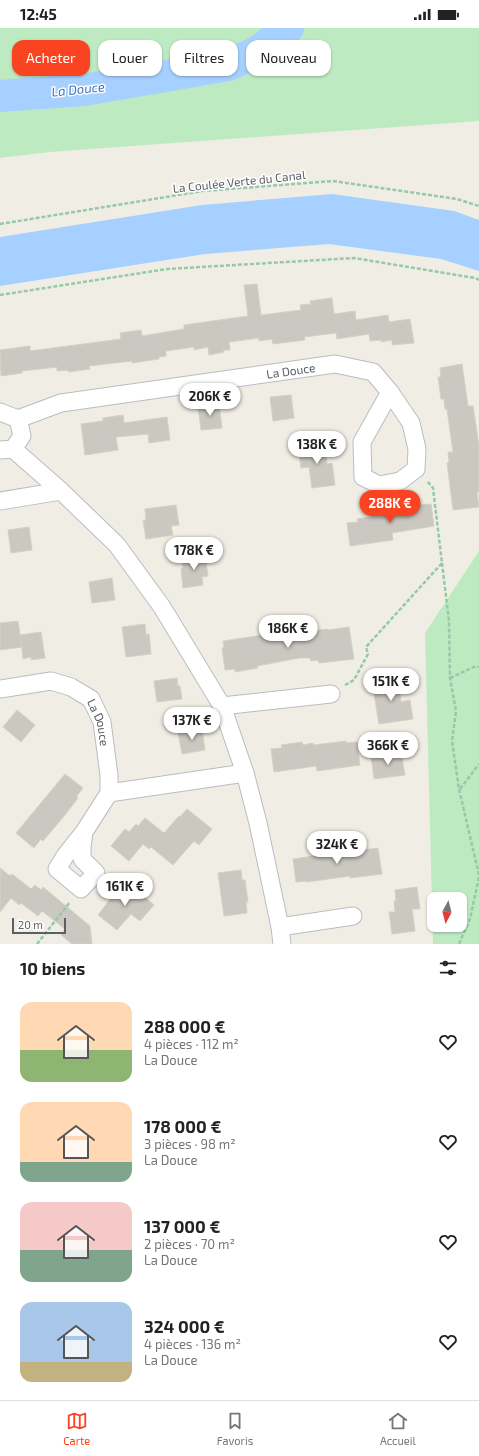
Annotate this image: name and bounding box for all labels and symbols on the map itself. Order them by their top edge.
water label: La Douce [51,78,105,100]
street label: La Coulée Verte du Canal [172,167,307,195]
street label: La Douce [265,360,316,381]
pin: 206K € [177,383,243,417]
pin: 138K € [284,431,350,465]
pin: 288K € [357,490,423,524]
pin: 178K € [161,537,227,571]
pin: 186K € [255,615,321,649]
pin: 151K € [358,668,424,702]
street label: La Douce [85,696,112,747]
pin: 137K € [159,707,225,741]
pin: 366K € [355,732,421,766]
pin: 324K € [304,831,370,865]
pin: 161K € [92,873,158,907]
north arrow [427,892,467,932]
scale bar [12,916,66,935]

